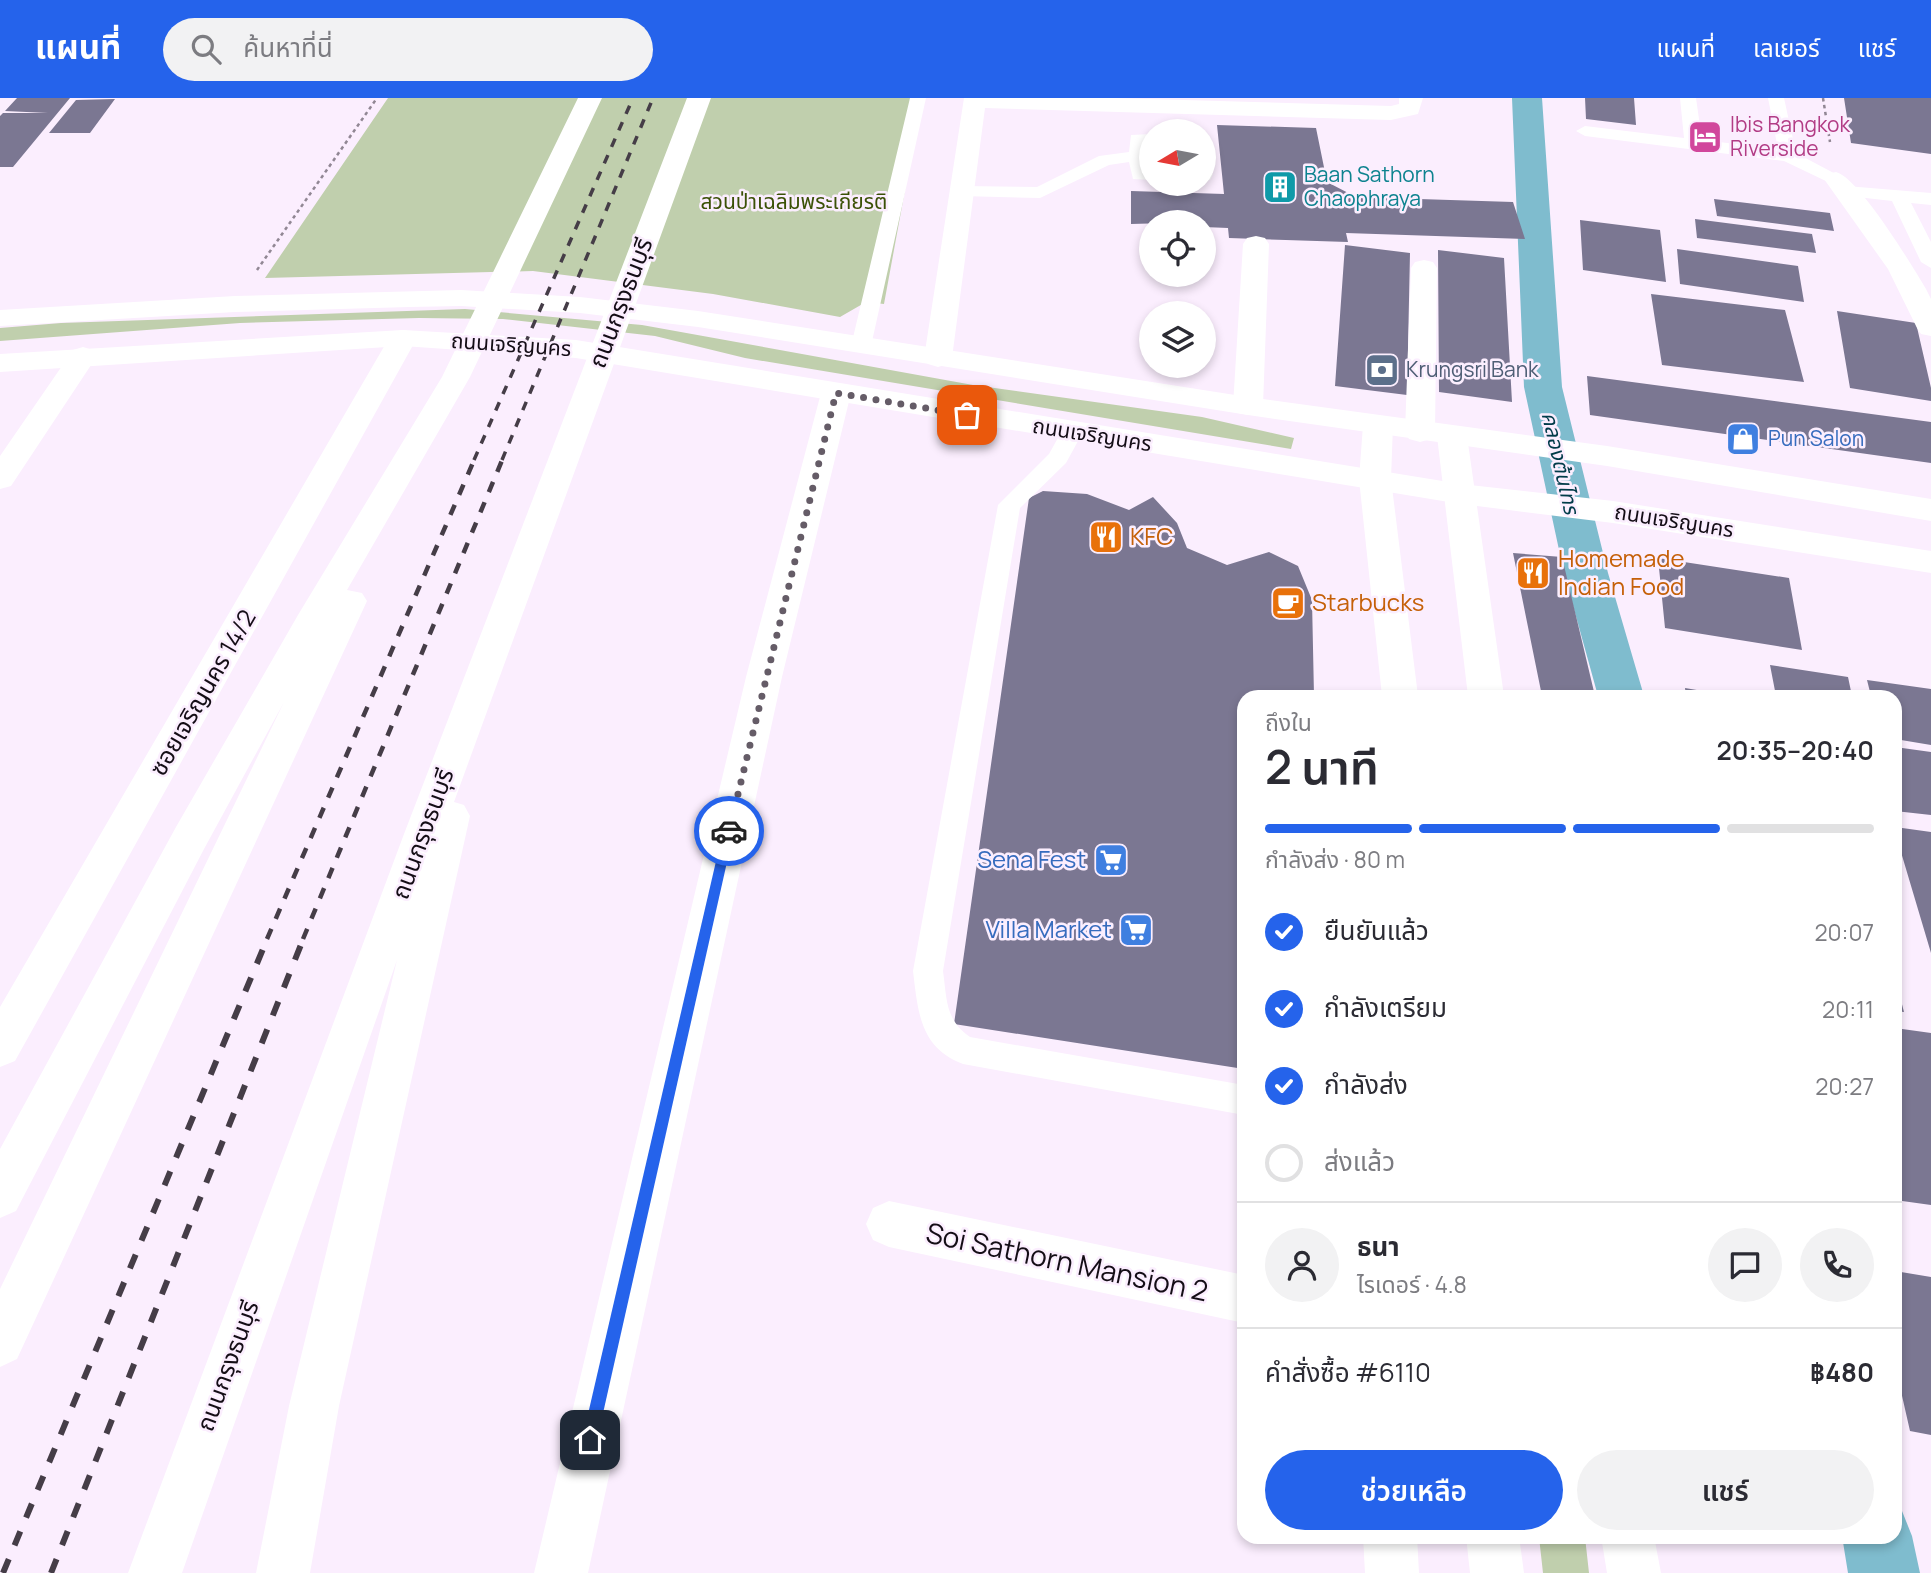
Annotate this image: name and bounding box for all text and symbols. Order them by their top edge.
search box [163,18,653,81]
text: แผนที่ [35,24,121,69]
text: ค้นหาที่นี่ [243,29,333,65]
icon: search [187,30,225,68]
text: แผนที่ [1657,31,1715,64]
text: เลเยอร์ [1753,31,1820,64]
text: แชร์ [1858,31,1896,64]
place label: Ibis Bangkok Riverside [1730,110,1851,162]
hotel icon: Ibis Bangkok Riverside [1686,118,1724,156]
north arrow [1139,119,1216,196]
map controls [1139,119,1216,378]
place label: Baan Sathorn Chaophraya [1304,160,1435,212]
building icon: Baan Sathorn Chaophraya [1261,168,1299,206]
park label: สวนป่าเฉลิมพระเกียรติ [701,187,887,215]
button: locate [1139,210,1216,287]
street label: ถนนกรุงธนบุรี [580,233,660,372]
button: layers [1139,301,1216,378]
street label: ถนนเจริญนคร [450,326,572,362]
bank icon: Krungsri Bank [1363,351,1401,389]
place label: Krungsri Bank [1406,355,1539,383]
pin [937,385,997,445]
icon: bag [948,396,986,434]
water label: คลองต้นไทร [1536,409,1587,518]
street label: ถนนเจริญนคร [1030,411,1154,457]
shop icon: Pun Salon [1724,420,1762,458]
place label: Pun Salon [1768,424,1864,452]
street label: ถนนเจริญนคร [1612,497,1736,543]
restaurant icon: KFC [1087,518,1125,556]
place label: KFC [1130,519,1174,552]
place label: Homemade Indian Food [1558,541,1685,602]
restaurant icon: Homemade Indian Food [1514,554,1552,592]
cafe icon: Starbucks [1269,584,1307,622]
place label: Starbucks [1312,585,1424,618]
street label: ซอยเจริญนคร 14/2 [141,603,263,781]
text: ถึงใน [1265,706,1312,738]
text: 20:35–20:40 [1717,732,1874,768]
text: 2 นาที [1265,735,1379,798]
street label: ถนนกรุงธนบุรี [383,764,460,903]
courier [694,796,764,866]
icon: car [710,812,748,850]
supermarket icon: Sena Fest [1092,841,1130,879]
place label: Sena Fest [977,842,1086,875]
text: กำลังส่ง · 80 m [1265,843,1405,875]
supermarket icon: Villa Market [1117,911,1155,949]
place label: Villa Market [986,912,1112,945]
text: ยืนยันแล้ว [1324,912,1429,948]
icon: check [1265,913,1303,951]
text: 20:07 [1814,916,1874,948]
text: กำลังเตรียม [1324,989,1447,1025]
icon: check [1265,990,1303,1028]
text: 20:11 [1822,993,1874,1025]
text: กำลังส่ง [1324,1066,1408,1102]
icon: check [1265,1067,1303,1105]
text: 20:27 [1815,1070,1874,1102]
text: ส่งแล้ว [1324,1143,1395,1179]
street label: Soi Sathorn Mansion 2 [923,1213,1212,1309]
button: person [1265,1228,1339,1302]
text: ธนา [1357,1228,1400,1264]
button: chat [1708,1228,1782,1302]
button: phone [1800,1228,1874,1302]
text: ไรเดอร์ · 4.8 [1357,1268,1467,1300]
street label: ถนนกรุงธนบุรี [188,1296,265,1435]
text: คำสั่งซื้อ #6110 [1265,1354,1431,1390]
text: ฿480 [1810,1354,1874,1390]
pin [560,1410,620,1470]
icon: home [571,1421,609,1459]
button: ช่วยเหลือ [1265,1450,1563,1530]
button: แชร์ [1577,1450,1874,1530]

